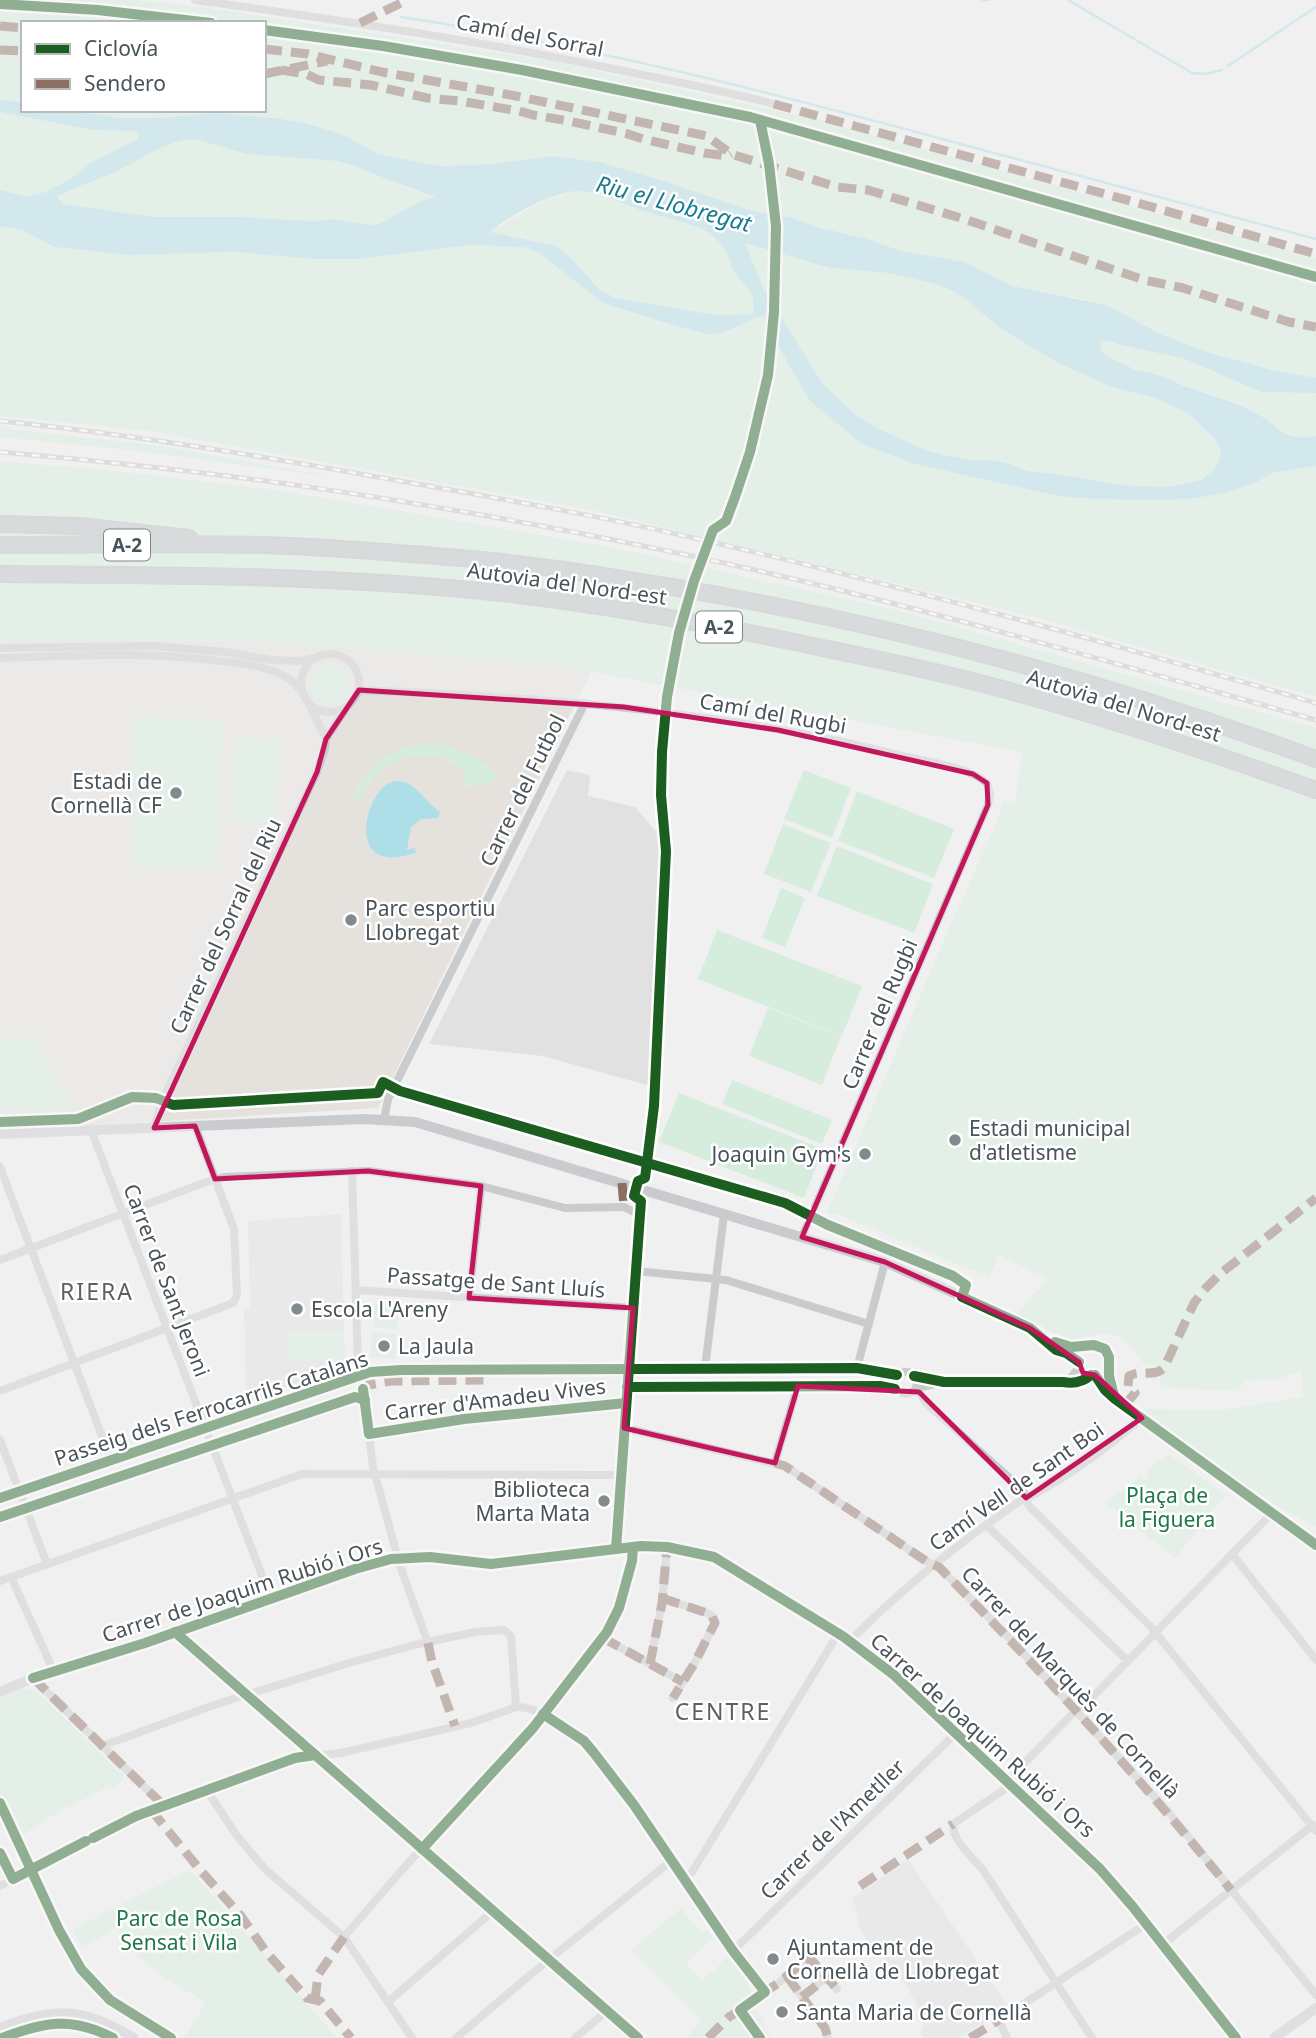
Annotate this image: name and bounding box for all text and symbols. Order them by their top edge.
street label: Camí del Sorral [454,7,606,63]
legend [21,21,266,112]
text: Ciclovía [84,34,158,62]
text: Sendero [84,69,166,97]
water label: Riu el Llobregat [593,167,756,239]
road number: A-2 [104,530,150,560]
street label: Autovia del Nord-est [465,555,669,611]
road number: A-2 [696,612,742,642]
street label: Autovia del Nord-est [1024,662,1225,748]
street label: Camí del Rugbi [697,686,849,740]
street label: Carrer del Futbol [473,709,571,871]
place label: Estadi de Cornellà CF [50,767,162,819]
marker: Estadi de Cornellà CF [168,785,184,801]
street label: Carrer del Sorral del Riu [163,814,287,1038]
place label: Parc esportiu Llobregat [365,894,495,946]
marker: Parc esportiu Llobregat [343,912,359,928]
street label: Carrer del Rugbi [835,934,923,1094]
place label: Estadi municipal d'atletisme [969,1114,1131,1166]
marker: Estadi municipal d'atletisme [947,1132,963,1148]
place label: Joaquin Gym's [709,1140,851,1168]
marker: Joaquin Gym's [857,1146,873,1162]
street label: Carrer de Sant Jeroni [117,1180,217,1380]
street label: Passatge de Sant Lluís [386,1260,606,1304]
district label: RIERA [60,1275,134,1307]
place label: Escola L'Areny [311,1295,448,1323]
marker: Escola L'Areny [289,1301,305,1317]
place label: La Jaula [398,1332,474,1360]
marker: La Jaula [376,1338,392,1354]
street label: Passeig dels Ferrocarrils Catalans [50,1344,372,1472]
street label: Carrer d'Amadeu Vives [383,1372,607,1426]
street label: Camí Vell de Sant Boi [923,1415,1109,1557]
place label: Biblioteca Marta Mata [475,1475,590,1527]
park label: Plaça de la Figuera [1119,1481,1215,1533]
marker: Biblioteca Marta Mata [596,1493,612,1509]
street label: Carrer de Joaquim Rubió i Ors [98,1531,386,1649]
street label: Carrer del Marquès de Cornellà [956,1560,1186,1804]
street label: Carrer de Joaquim Rubió i Ors [865,1626,1101,1844]
district label: CENTRE [675,1695,771,1727]
street label: Carrer de l'Ametller [754,1752,911,1905]
park label: Parc de Rosa Sensat i Vila [116,1904,242,1956]
place label: Ajuntament de Cornellà de Llobregat [787,1933,1000,1985]
marker: Ajuntament de Cornellà de Llobregat [765,1951,781,1967]
place label: Santa Maria de Cornellà [796,1998,1032,2026]
marker: Santa Maria de Cornellà [774,2004,790,2020]

